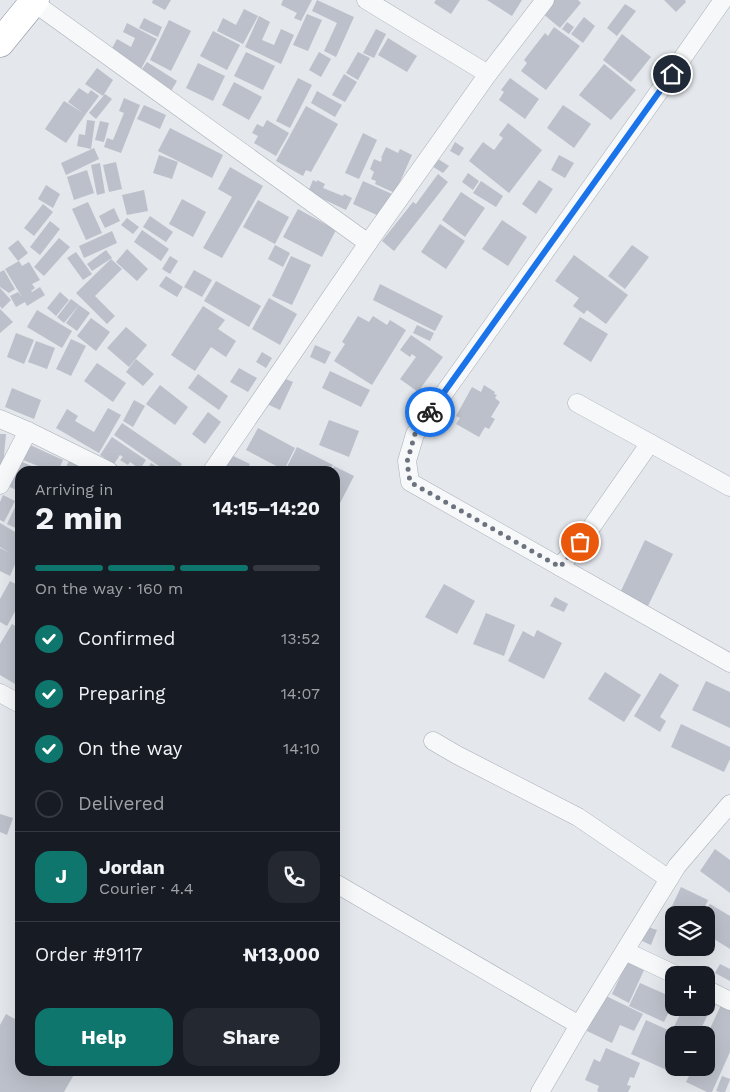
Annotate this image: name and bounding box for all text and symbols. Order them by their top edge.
pin [651,53,693,95]
icon: home [658,60,686,88]
courier [405,387,455,437]
icon: bike [416,398,444,426]
text: Arriving in [35,480,113,499]
text: 14:15–14:20 [212,497,320,520]
text: 2 min [35,499,123,537]
pin [559,521,601,563]
icon: bag [566,528,594,556]
text: On the way · 160 m [35,579,183,598]
icon: check [35,625,63,653]
text: Confirmed [78,627,175,650]
text: 13:52 [281,629,320,648]
icon: check [35,680,63,708]
text: Preparing [78,682,165,705]
text: 14:07 [281,684,320,703]
icon: check [35,735,63,763]
text: On the way [78,737,182,760]
text: 14:10 [283,739,320,758]
text: Delivered [78,792,165,815]
button: phone [268,851,320,903]
text: Jordan [99,856,165,879]
text: J [55,865,67,888]
text: Courier · 4.4 [99,879,194,898]
map controls [665,906,715,1076]
button: layers [665,906,715,956]
text: Order #9117 [35,943,143,966]
text: ₦13,000 [243,943,320,966]
button: + [665,966,715,1016]
button: Help [35,1008,173,1066]
button: Share [183,1008,320,1066]
button: − [665,1026,715,1076]

